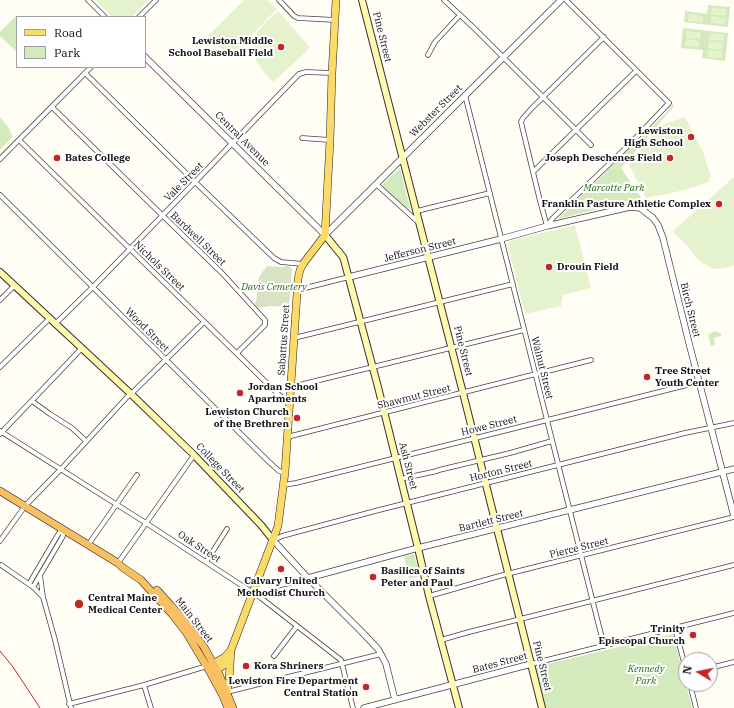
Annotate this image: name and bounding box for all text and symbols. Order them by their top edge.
street label: Pine Street [370,11,394,63]
legend [16,16,146,68]
text: Road [54,25,83,40]
place label: Lewiston Middle School Baseball Field [168,35,273,58]
marker: Lewiston Middle School Baseball Field [276,42,286,52]
text: Park [54,45,80,60]
street label: Webster Street [407,82,465,140]
street label: Central Avenue [212,109,272,169]
place label: Lewiston High School [624,125,683,148]
marker: Lewiston High School [686,132,696,142]
place label: Bates College [65,152,130,164]
place label: Joseph Deschenes Field [545,152,662,164]
marker: Bates College [52,153,62,163]
marker: Joseph Deschenes Field [665,153,675,163]
street label: Vale Street [162,160,206,204]
park label: Marcotte Park [583,182,645,194]
place label: Franklin Pasture Athletic Complex [541,198,711,210]
marker: Franklin Pasture Athletic Complex [714,199,724,209]
street label: Bardwell Street [168,210,228,268]
street label: Jefferson Street [383,235,457,265]
street label: Nichols Street [131,239,187,293]
place label: Drouin Field [557,261,619,273]
marker: Drouin Field [544,262,554,272]
park label: Davis Cemetery [241,281,307,293]
street label: Birch Street [677,281,703,339]
street label: Sabattus Street [276,304,292,376]
street label: Wood Street [123,306,171,354]
street label: Pine Street [451,325,475,377]
street label: Walnut Street [528,335,556,401]
place label: Tree Street Youth Center [655,365,719,388]
marker: Tree Street Youth Center [642,372,652,382]
place label: Jordan School Apartments [248,381,318,404]
street label: Shawmut Street [376,382,452,412]
marker: Jordan School Apartments [235,388,245,398]
place label: Lewiston Church of the Brethren [205,406,289,430]
marker: Lewiston Church of the Brethren [292,413,302,423]
street label: Howe Street [460,413,518,439]
street label: College Street [193,441,247,495]
street label: Ash Street [396,441,420,491]
street label: Horton Street [468,457,534,485]
street label: Bartlett Street [458,507,524,535]
street label: Oak Street [175,529,223,565]
street label: Pierce Street [548,535,610,561]
marker: Calvary United Methodist Church [276,564,286,574]
place label: Basilica of Saints Peter and Paul [381,565,465,588]
marker: Basilica of Saints Peter and Paul [368,572,378,582]
place label: Calvary United Methodist Church [237,575,325,598]
place label: Central Maine Medical Center [88,592,162,616]
street label: Main Street [173,595,215,645]
marker: Central Maine Medical Center [73,598,85,610]
place label: Trinity Episcopal Church [598,623,685,646]
marker: Trinity Episcopal Church [688,630,698,640]
street label: Pine Street [530,640,554,692]
street label: Bates Street [471,650,529,676]
north arrow [678,652,718,692]
place label: Kora Shriners [254,660,323,672]
marker: Kora Shriners [241,661,251,671]
park label: Kennedy Park [628,663,664,686]
text: N [680,665,695,676]
place label: Lewiston Fire Department Central Station [229,675,358,698]
marker: Lewiston Fire Department Central Station [361,682,371,692]

